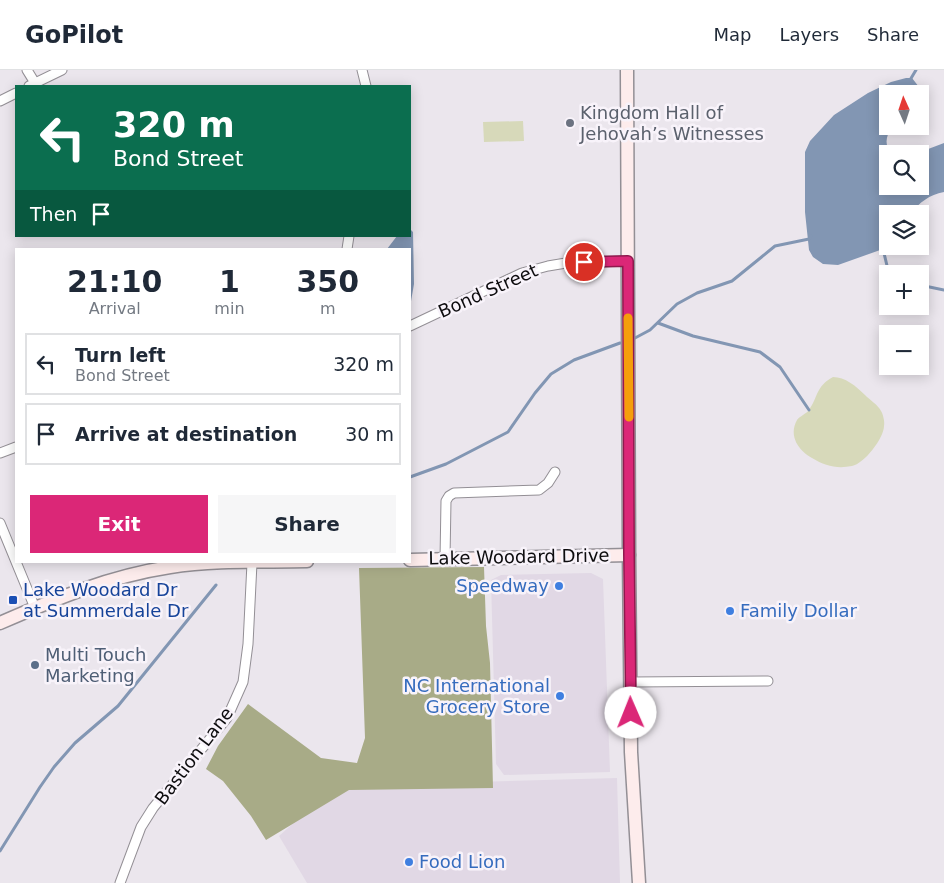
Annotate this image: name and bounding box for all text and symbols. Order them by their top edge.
text: GoPilot [25,21,123,49]
text: Map [713,24,751,45]
text: Layers [779,24,839,45]
text: Share [867,24,919,45]
north arrow [879,85,929,135]
map controls [879,85,929,375]
place label: Kingdom Hall of Jehovah’s Witnesses [579,102,764,144]
icon: left [30,105,95,170]
text: 320 m [113,105,235,145]
marker: Kingdom Hall of Jehovah’s Witnesses [564,117,576,129]
button: search [879,145,929,195]
text: Bond Street [113,146,243,171]
icon: arrive [87,200,115,228]
text: Then [30,203,77,225]
button: layers [879,205,929,255]
pin [563,241,605,283]
icon: arrive [570,248,598,276]
street label: Bond Street [435,259,541,322]
text: 21:10 [67,264,162,299]
text: 1 [219,264,240,299]
text: 350 [296,264,359,299]
button: + [879,265,929,315]
text: Arrival [89,299,141,318]
text: min [214,299,245,318]
text: m [320,299,336,318]
button: − [879,325,929,375]
text: Turn left [75,344,166,366]
icon: left [32,350,60,378]
text: 320 m [333,353,394,375]
text: Bond Street [75,366,170,385]
icon: arrive [32,420,60,448]
text: Arrive at destination [75,423,297,445]
text: 30 m [345,423,394,445]
button: Exit [30,495,208,553]
button: Share [218,495,396,553]
street label: Lake Woodard Drive [428,544,610,569]
place label: Speedway [456,575,549,596]
place label: Lake Woodard Dr at Summerdale Dr [23,579,189,621]
marker: Speedway [553,580,565,592]
marker: Lake Woodard Dr at Summerdale Dr [7,594,19,606]
place label: Family Dollar [740,600,858,621]
marker: Family Dollar [724,605,736,617]
place label: Multi Touch Marketing [45,644,146,686]
marker: Multi Touch Marketing [29,659,41,671]
place label: NC International Grocery Store [403,675,550,717]
position arrow [604,686,656,738]
marker: NC International Grocery Store [554,690,566,702]
street label: Bastion Lane [150,703,237,809]
place label: Food Lion [419,851,505,872]
marker: Food Lion [403,856,415,868]

